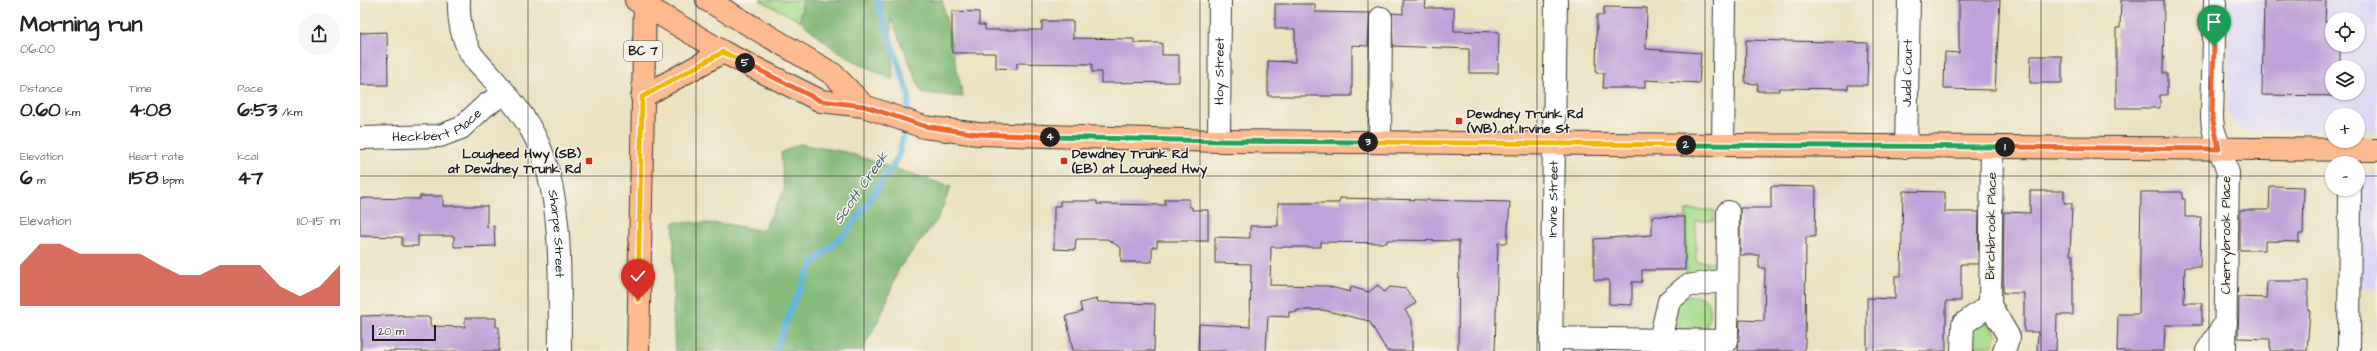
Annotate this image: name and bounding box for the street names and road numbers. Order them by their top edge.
street label: Hoy Street [1210,36,1229,105]
street label: Judd Court [1898,38,1917,107]
road number: BC 7 [624,41,662,61]
street label: Heckbert Place [392,104,486,146]
street label: Irvine Street [1544,160,1563,238]
street label: Birchbrook Place [1981,172,2001,280]
street label: Cherrybrook Place [2217,176,2236,294]
street label: Sharpe Street [543,188,569,279]

